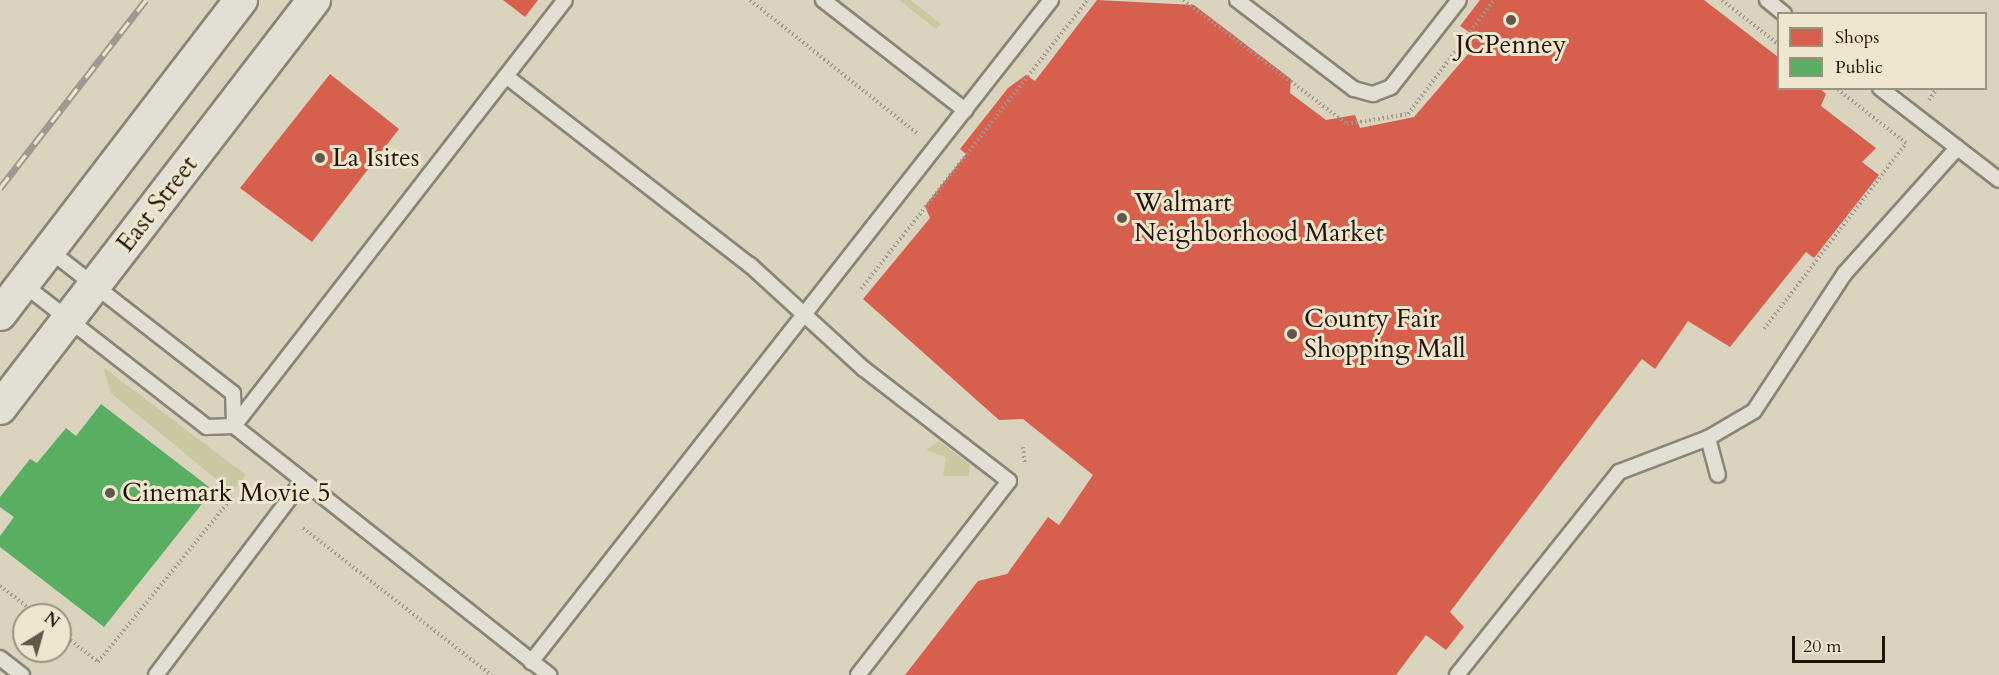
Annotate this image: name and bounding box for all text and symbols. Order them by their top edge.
legend [1777,12,1987,90]
marker: JCPenney [1504,13,1518,27]
text: Shops [1835,25,1879,50]
place label: JCPenney [1456,29,1566,61]
text: Public [1835,55,1883,80]
place label: La Isites [332,142,420,174]
street label: East Street [110,150,204,258]
marker: La Isites [313,151,327,165]
place label: Walmart Neighborhood Market [1134,187,1384,249]
marker: Walmart Neighborhood Market [1115,211,1129,225]
place label: County Fair Shopping Mall [1304,303,1466,364]
marker: County Fair Shopping Mall [1285,327,1299,341]
place label: Cinemark Movie 5 [122,477,330,509]
marker: Cinemark Movie 5 [103,486,117,500]
north arrow [12,603,72,663]
text: N [39,607,64,633]
scale bar [1795,624,1888,662]
text: 20 m [1803,634,1842,659]

